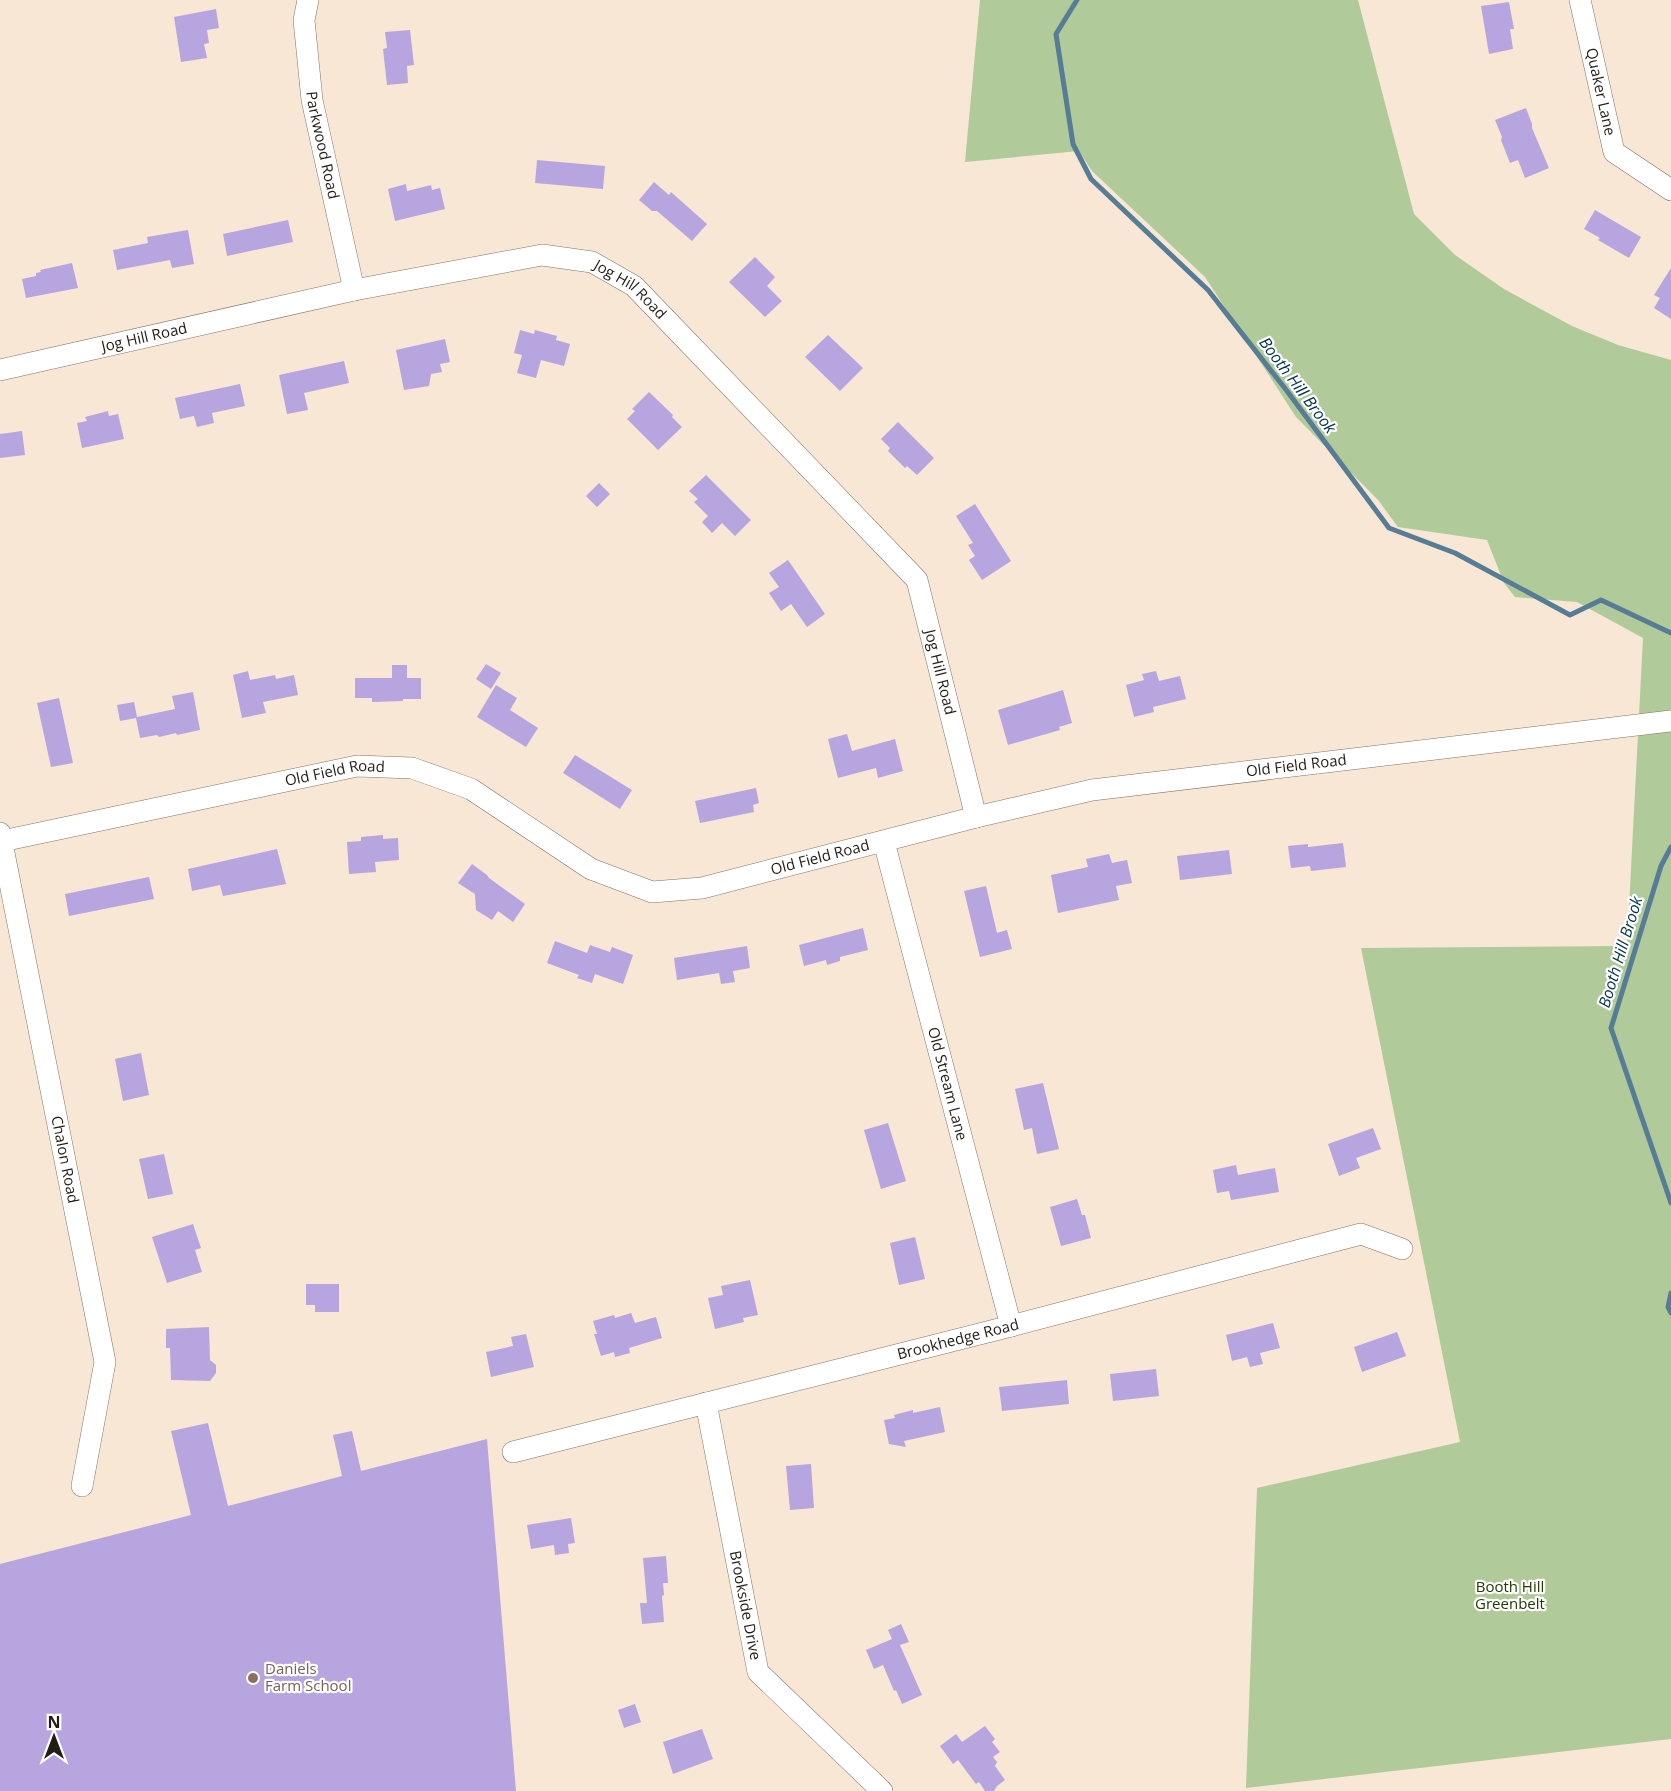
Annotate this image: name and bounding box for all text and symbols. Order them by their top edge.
street label: Quaker Lane [1582,46,1621,137]
street label: Parkwood Road [302,90,345,201]
street label: Jog Hill Road [589,253,671,323]
street label: Jog Hill Road [97,317,189,356]
water label: Booth Hill Brook [1255,332,1342,439]
street label: Jog Hill Road [920,625,961,717]
street label: Old Field Road [1245,749,1348,781]
street label: Old Field Road [283,755,385,790]
street label: Old Field Road [768,834,871,879]
water label: Booth Hill Brook [1593,893,1648,1010]
street label: Old Stream Lane [924,1025,973,1143]
street label: Chalon Road [47,1114,84,1205]
street label: Brookhedge Road [895,1313,1021,1363]
street label: Brookside Drive [726,1549,766,1661]
park label: Booth Hill Greenbelt [1475,1576,1545,1613]
place label: Daniels Farm School [265,1658,351,1695]
marker: Daniels Farm School [246,1671,260,1685]
north arrow [24,1707,84,1767]
text: N [47,1711,61,1733]

